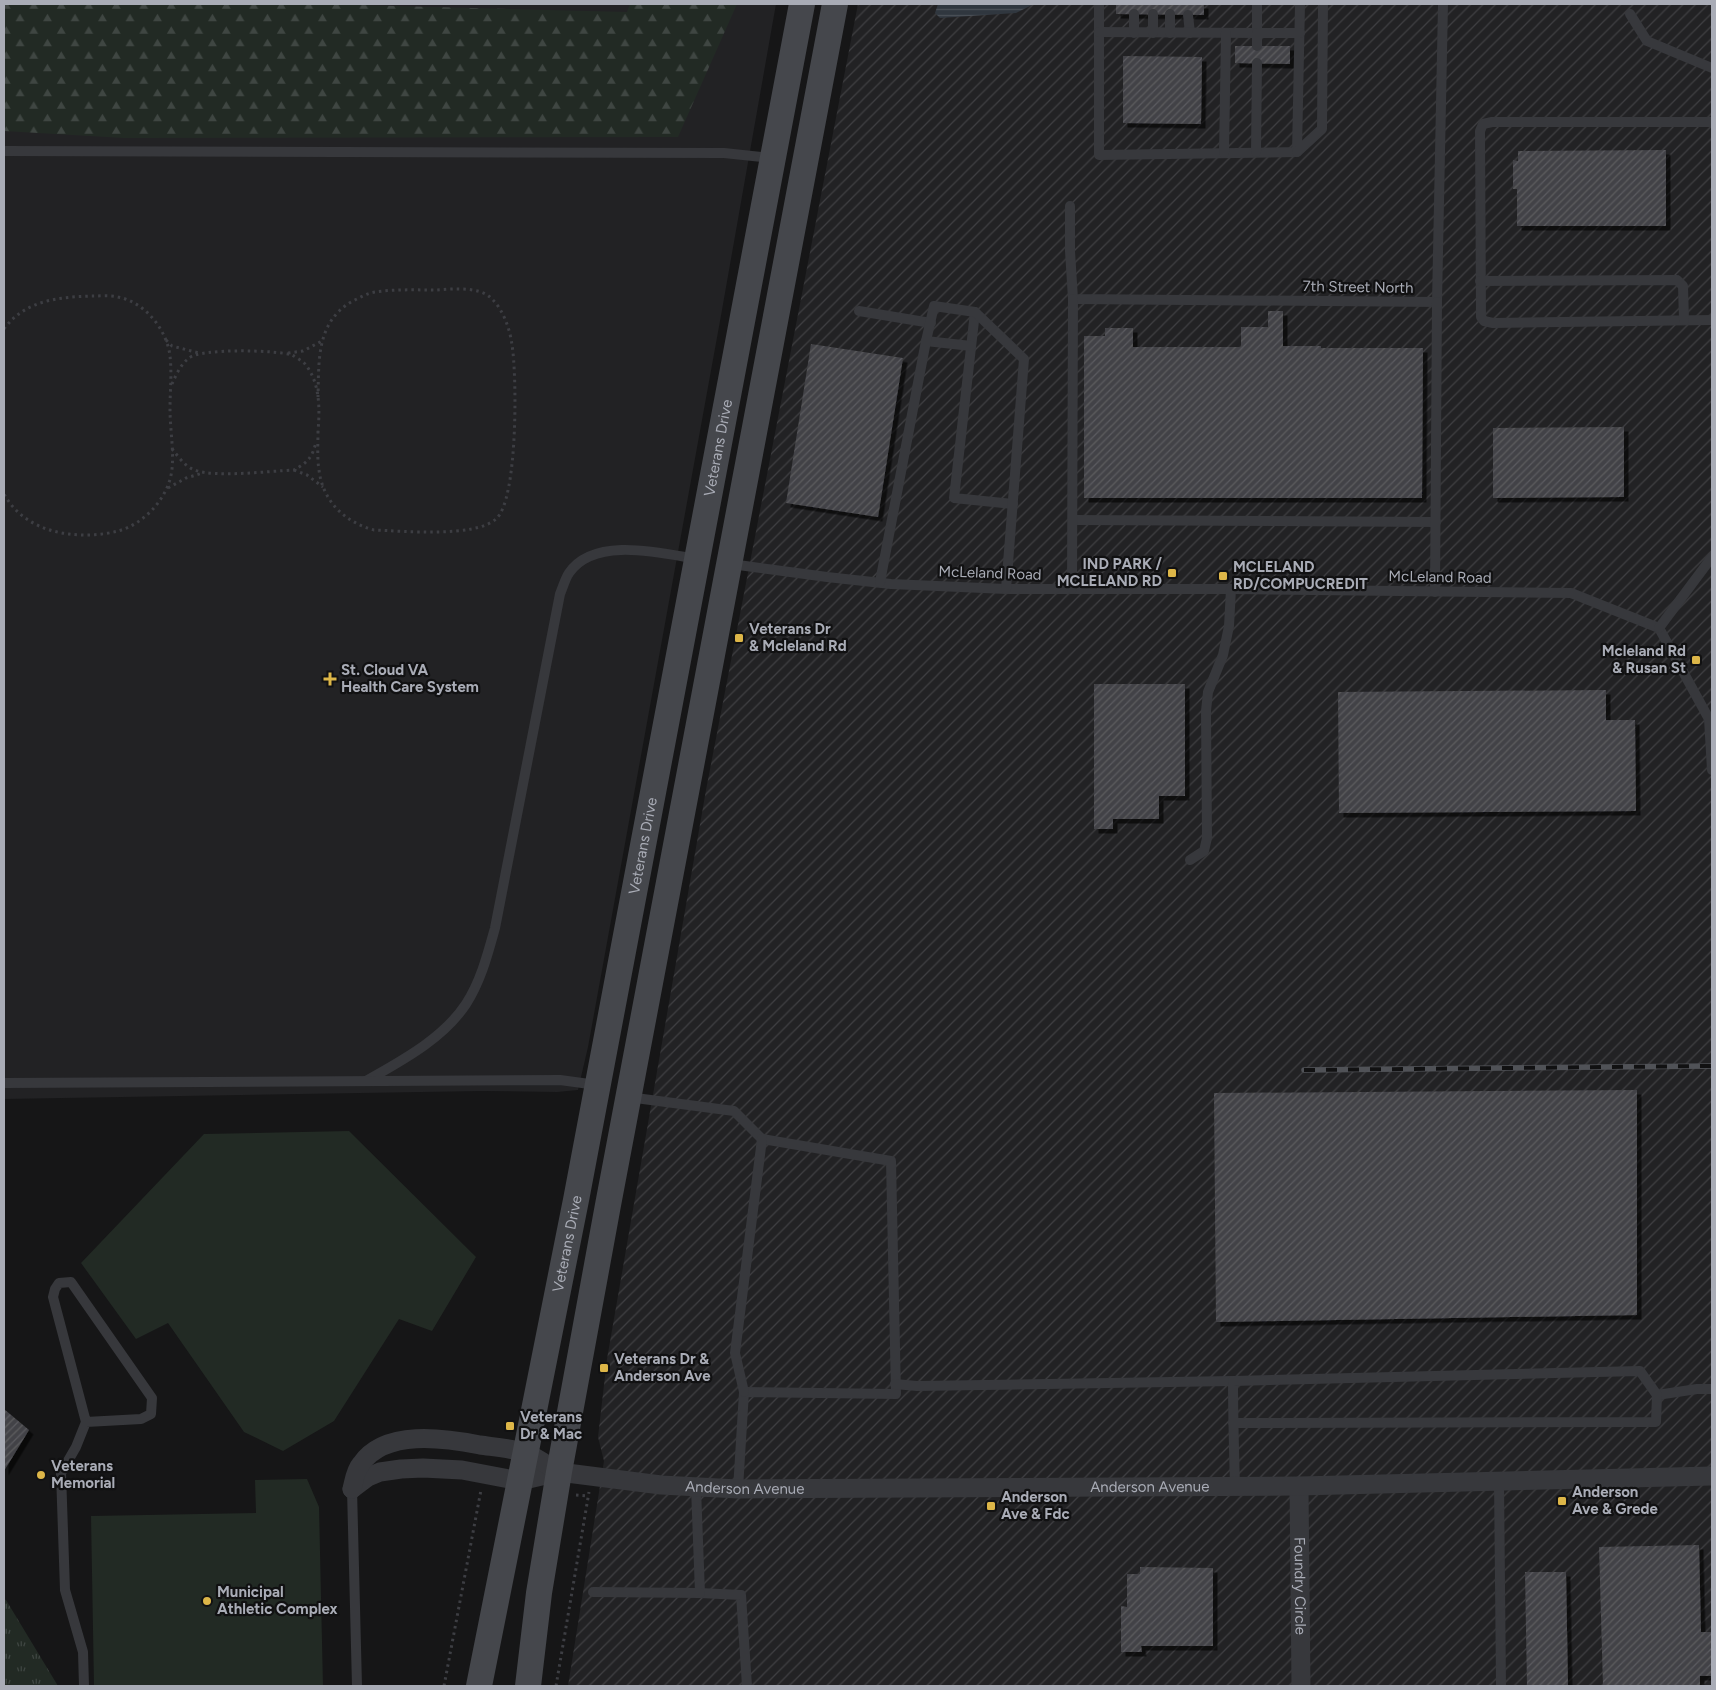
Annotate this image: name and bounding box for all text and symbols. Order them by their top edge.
street label: 7th Street North [1302,277,1414,297]
street label: Veterans Drive [700,398,736,498]
place label: IND PARK / MCLELAND RD [1057,555,1163,590]
place label: MCLELAND RD/COMPUCREDIT [1233,558,1368,593]
street label: McLeland Road [938,562,1042,584]
marker: IND PARK / MCLELAND RD [1166,567,1178,579]
street label: McLeland Road [1388,567,1492,587]
marker: MCLELAND RD/COMPUCREDIT [1217,570,1229,582]
place label: Veterans Dr & Mcleland Rd [749,620,847,655]
marker: Veterans Dr & Mcleland Rd [733,632,745,644]
place label: Mcleland Rd & Rusan St [1602,642,1686,677]
marker: Mcleland Rd & Rusan St [1690,654,1702,666]
place label: St. Cloud VA Health Care System [341,661,479,696]
marker: St. Cloud VA Health Care System [323,672,337,686]
street label: Veterans Drive [625,796,661,896]
street label: Veterans Drive [549,1194,586,1294]
place label: Veterans Dr & Anderson Ave [614,1350,711,1385]
marker: Veterans Dr & Anderson Ave [598,1362,610,1374]
place label: Veterans Dr & Mac [520,1408,582,1443]
marker: Veterans Dr & Mac [504,1420,516,1432]
place label: Veterans Memorial [51,1457,115,1492]
marker: Veterans Memorial [35,1469,47,1481]
street label: Anderson Avenue [685,1477,804,1498]
street label: Anderson Avenue [1090,1477,1209,1496]
place label: Anderson Ave & Grede [1572,1483,1658,1518]
place label: Anderson Ave & Fdc [1001,1488,1070,1523]
marker: Anderson Ave & Grede [1556,1495,1568,1507]
marker: Anderson Ave & Fdc [985,1500,997,1512]
street label: Foundry Circle [1291,1537,1309,1635]
place label: Municipal Athletic Complex [217,1583,337,1618]
marker: Municipal Athletic Complex [201,1595,213,1607]

